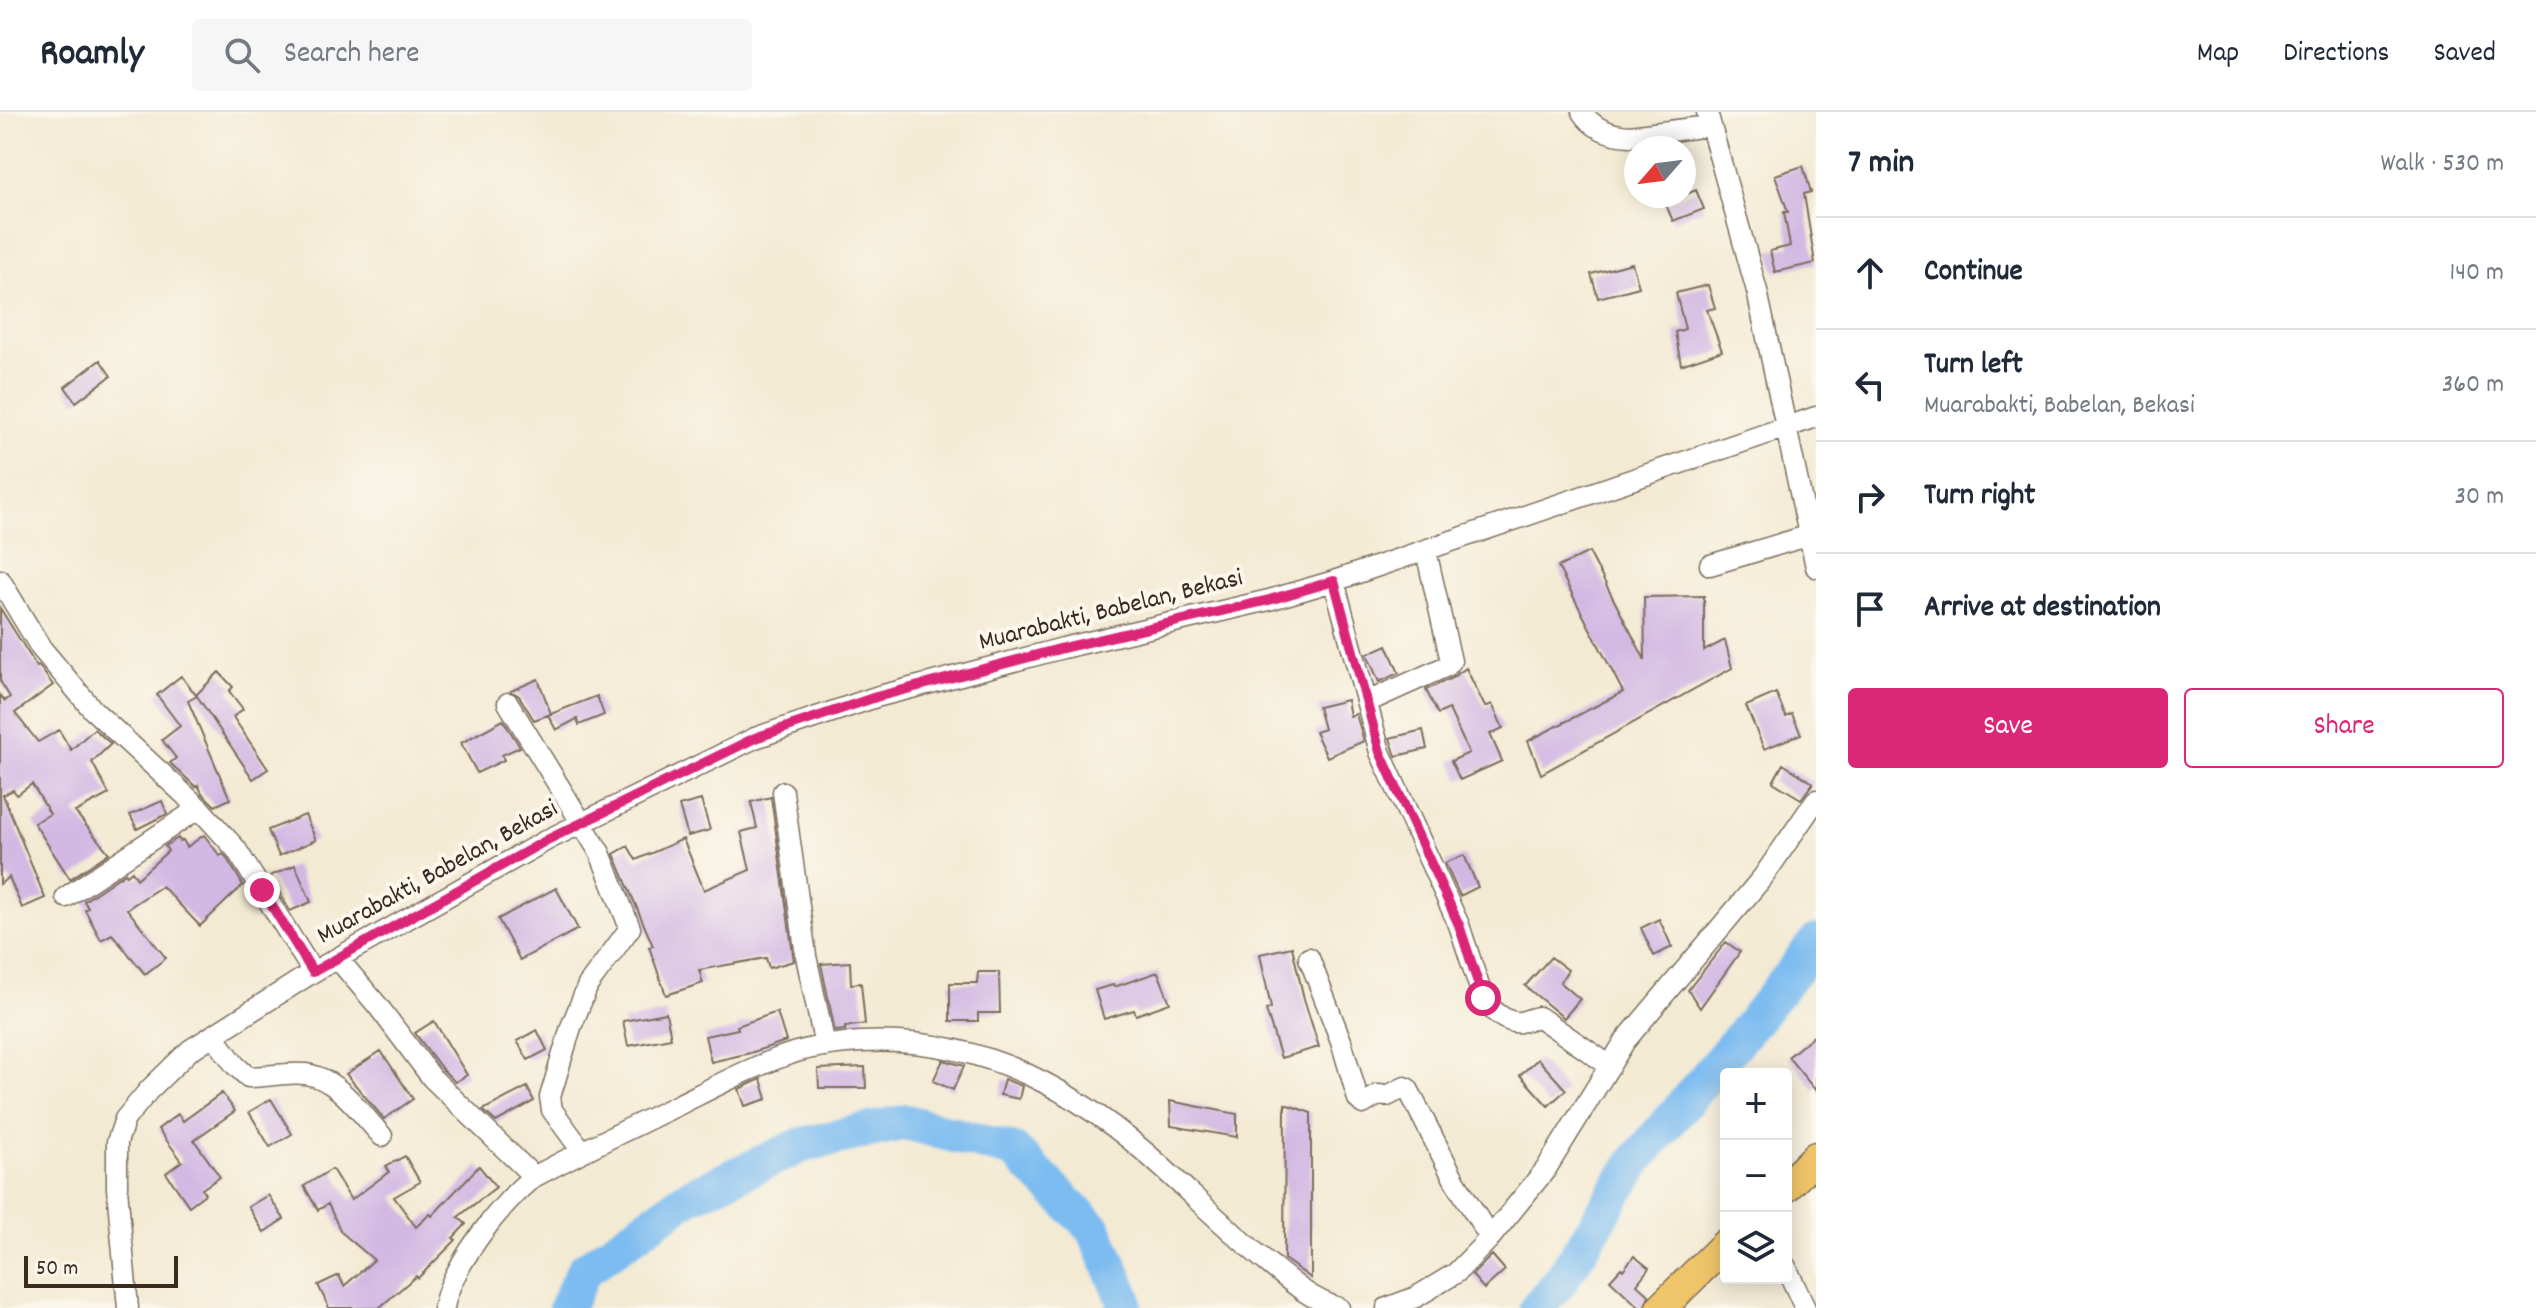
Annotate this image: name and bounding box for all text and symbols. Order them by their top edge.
search box [192,19,752,91]
text: Roamly [40,28,144,83]
icon: search [220,33,264,77]
text: Search here [284,34,419,77]
text: Map [2197,35,2239,75]
text: Directions [2283,35,2389,75]
text: Saved [2433,35,2496,75]
north arrow [1624,136,1696,208]
text: 7 min [1848,140,1914,189]
text: Walk · 530 m [2381,146,2504,183]
icon: ahead [1848,251,1892,295]
text: Continue [1924,252,2023,295]
text: 140 m [2450,255,2504,292]
text: Turn left [1924,345,2023,388]
icon: left [1848,363,1892,407]
text: 360 m [2442,367,2504,404]
text: Muarabakti, Babelan, Bekasi [1924,388,2195,425]
icon: right [1848,475,1892,519]
text: Turn right [1924,476,2035,519]
text: 30 m [2454,479,2504,516]
street label: Muarabakti, Babelan, Bekasi [975,560,1247,662]
icon: arrive [1848,587,1892,631]
text: Arrive at destination [1924,588,2161,631]
button: Save [1848,688,2168,768]
button: Share [2184,688,2504,768]
street label: Muarabakti, Babelan, Bekasi [311,791,566,955]
route end [244,872,280,908]
route start [1465,980,1501,1016]
map controls [1720,1068,1792,1284]
button: + [1720,1068,1792,1140]
button: − [1720,1140,1792,1212]
button: layers [1720,1212,1792,1284]
scale bar [24,1252,178,1288]
text: 50 m [36,1254,78,1285]

